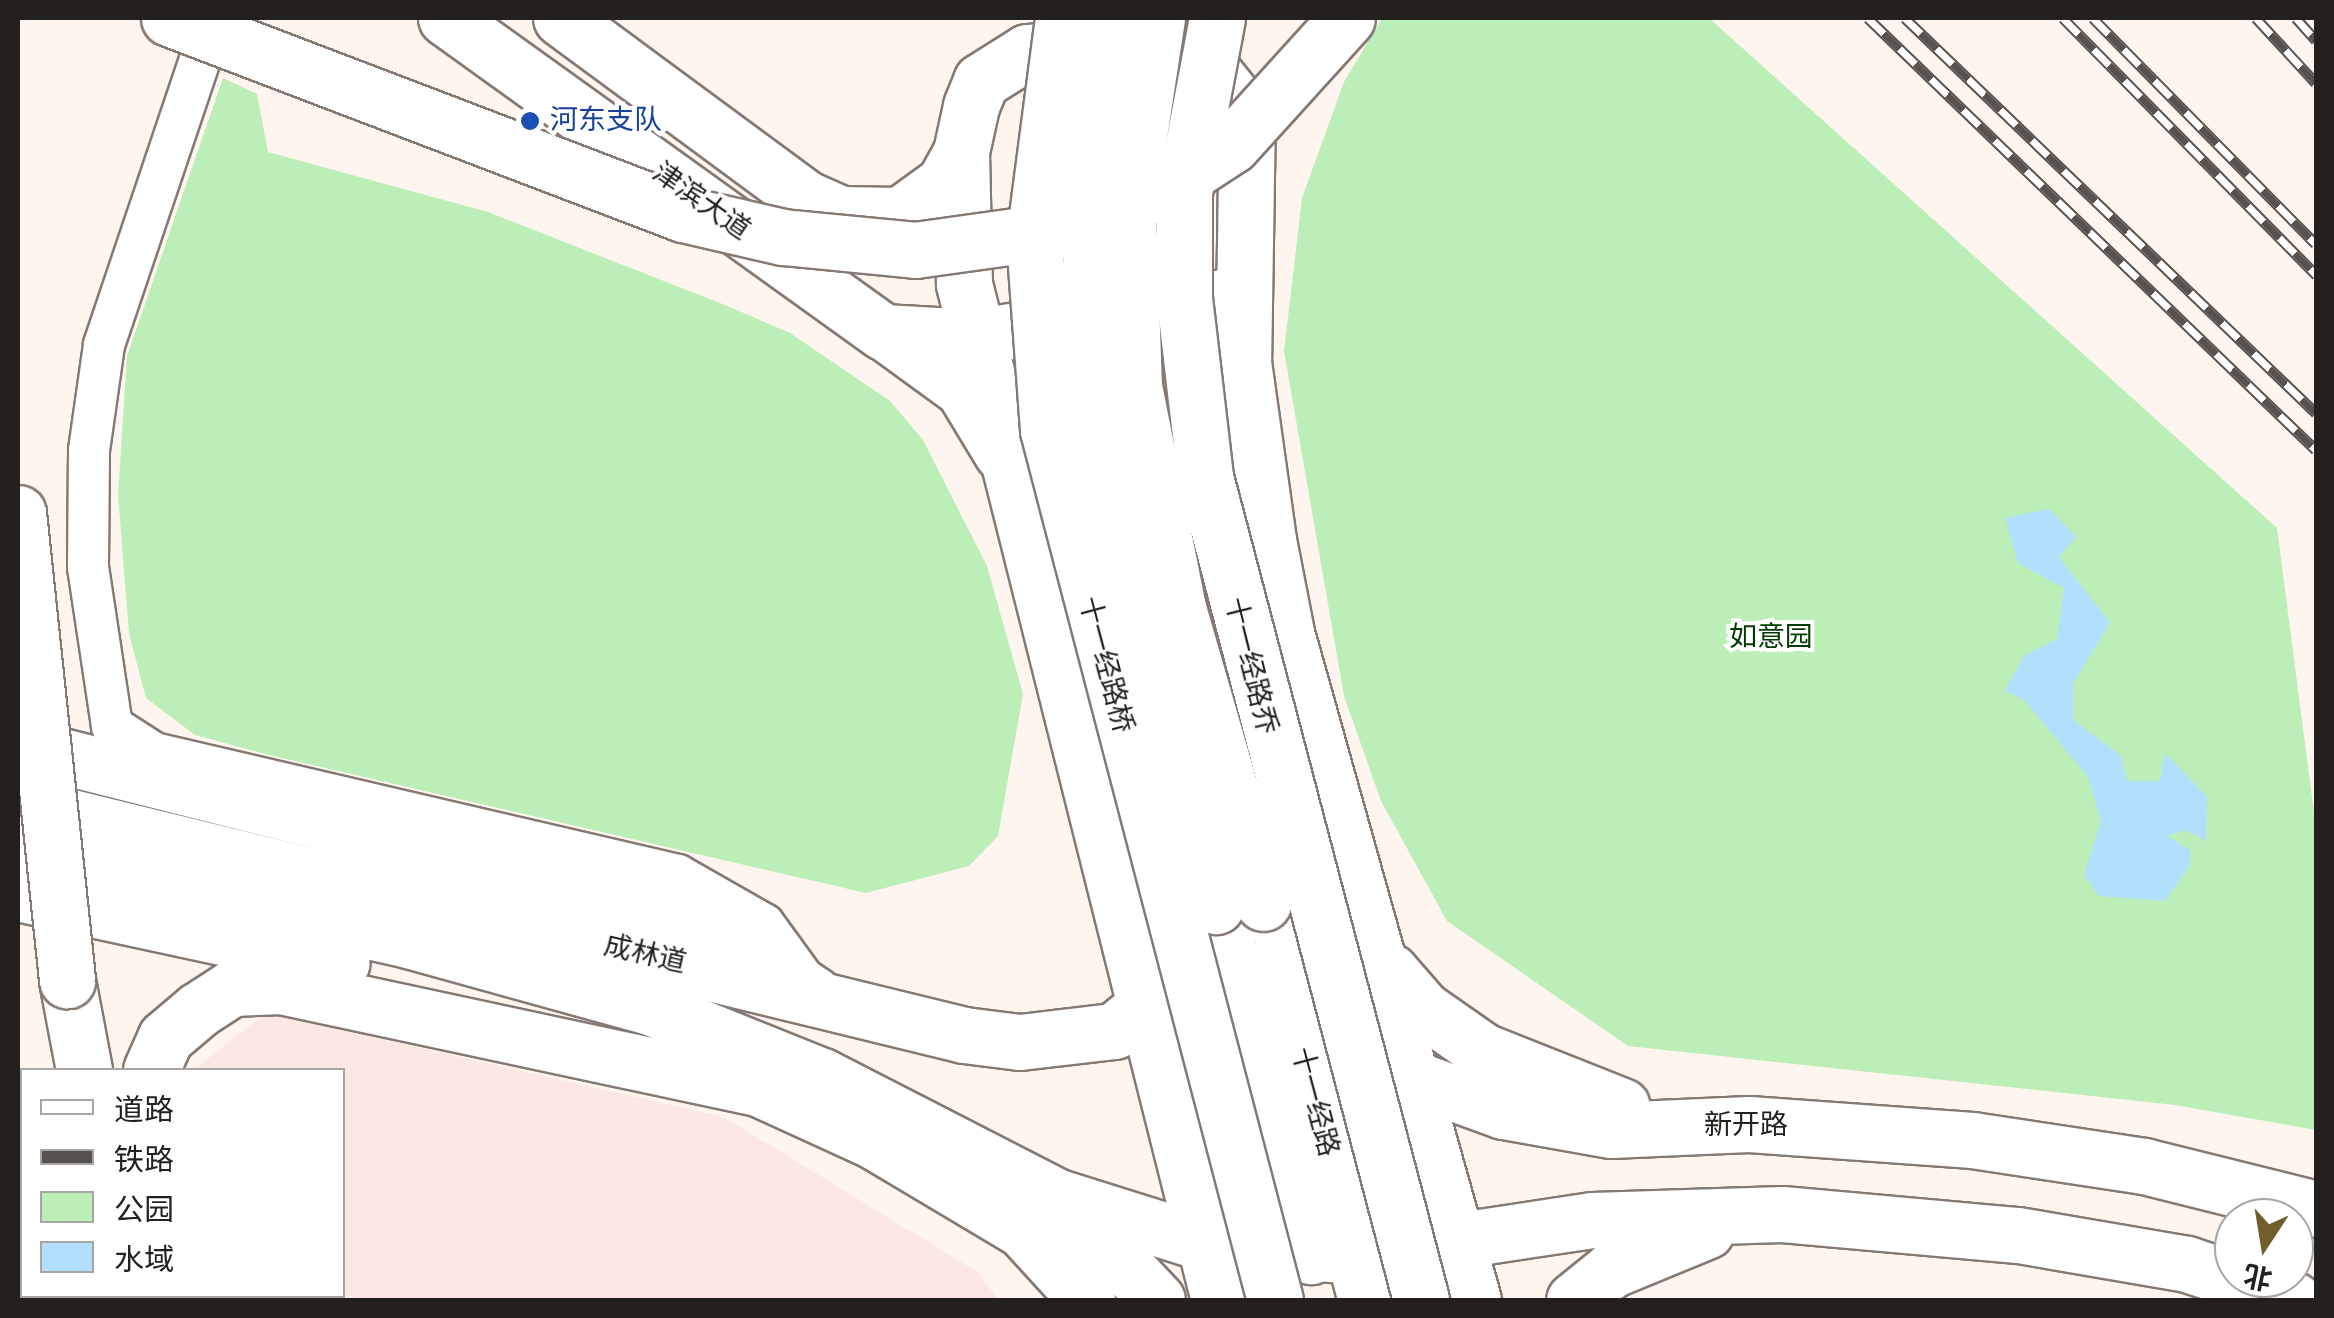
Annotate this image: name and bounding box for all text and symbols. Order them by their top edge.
place label: 河东支队 [550,104,662,138]
marker: 河东支队 [519,110,541,132]
street label: 津滨大道 [645,156,757,248]
street label: 十一经路桥 [1071,593,1139,737]
street label: 十一经路乔 [1217,594,1283,738]
park label: 如意园 [1729,621,1813,655]
street label: 成林道 [600,929,690,981]
street label: 十一经路 [1283,1044,1345,1160]
legend [20,1068,345,1298]
text: 道路 [114,1096,174,1126]
street label: 新开路 [1704,1109,1788,1143]
text: 铁路 [114,1146,174,1176]
text: 公园 [114,1196,174,1226]
north arrow [2214,1198,2314,1298]
text: 水域 [114,1246,174,1276]
text: 北 [2242,1259,2275,1292]

